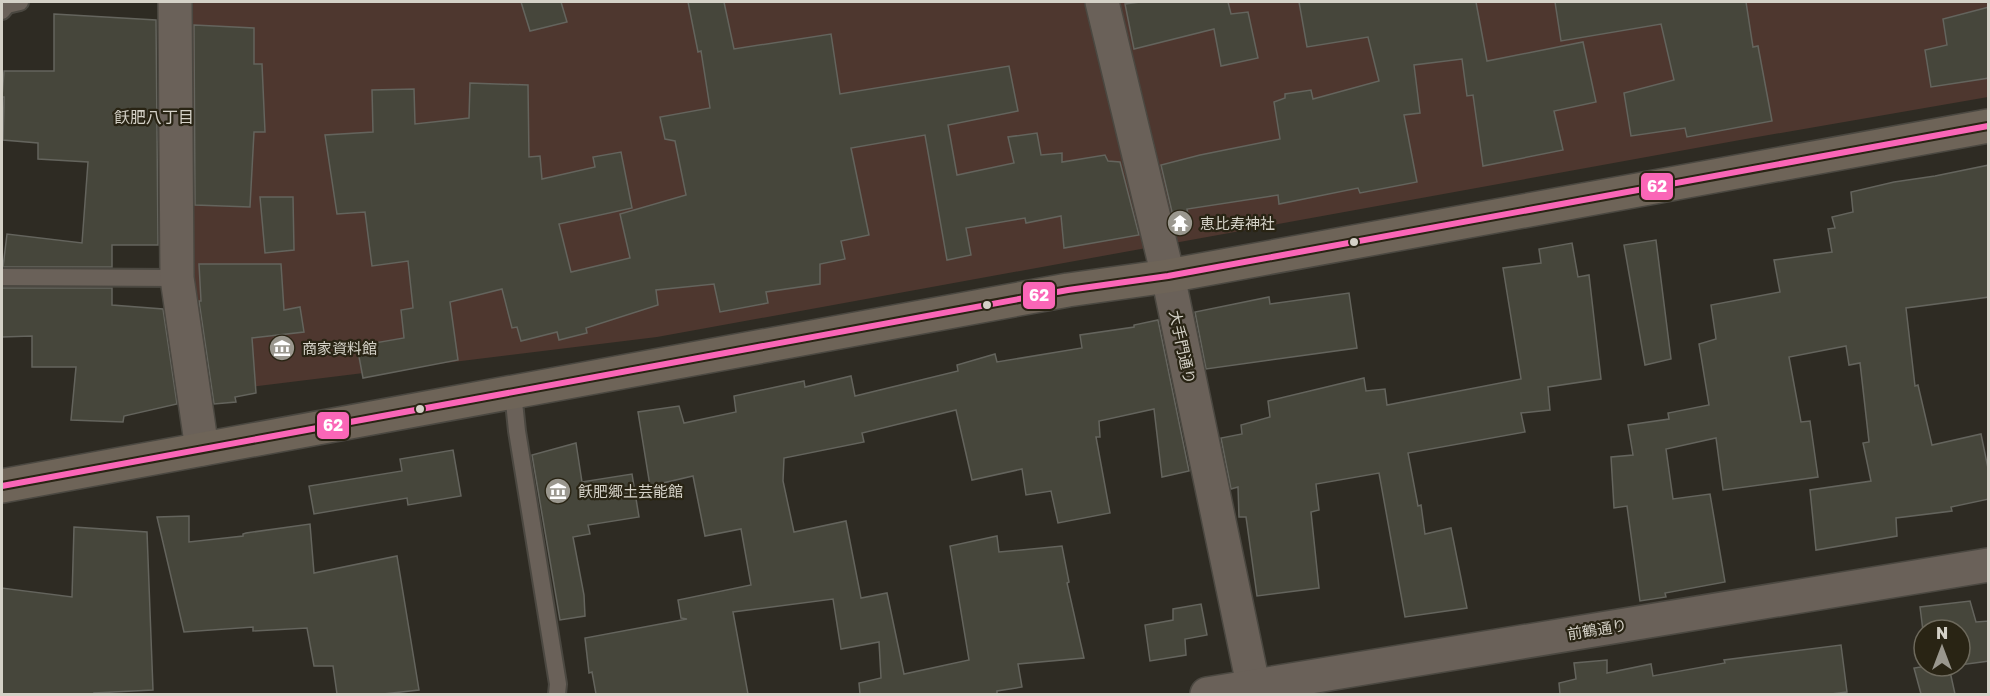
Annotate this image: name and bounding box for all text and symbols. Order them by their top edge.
district label: 飫肥八丁目 [114,107,194,127]
line badge: 62 [1640,172,1674,201]
text: 62 [1647,176,1667,196]
temple icon: 恵比寿神社 [1165,208,1195,238]
place label: 恵比寿神社 [1200,214,1275,232]
unlabelled marker [1348,236,1360,248]
line badge: 62 [1022,281,1056,310]
text: 62 [1029,285,1049,305]
unlabelled marker [981,299,993,311]
street label: 大手門通り [1166,308,1200,386]
museum icon: 商家資料館 [267,333,297,363]
place label: 商家資料館 [302,339,377,357]
unlabelled marker [414,403,426,415]
line badge: 62 [316,411,350,440]
text: 62 [323,415,343,435]
museum icon: 飫肥郷土芸能館 [543,476,573,506]
place label: 飫肥郷土芸能館 [578,482,683,500]
street label: 前鶴通り [1566,615,1628,643]
north arrow [1912,618,1972,678]
text: N [1936,623,1948,643]

